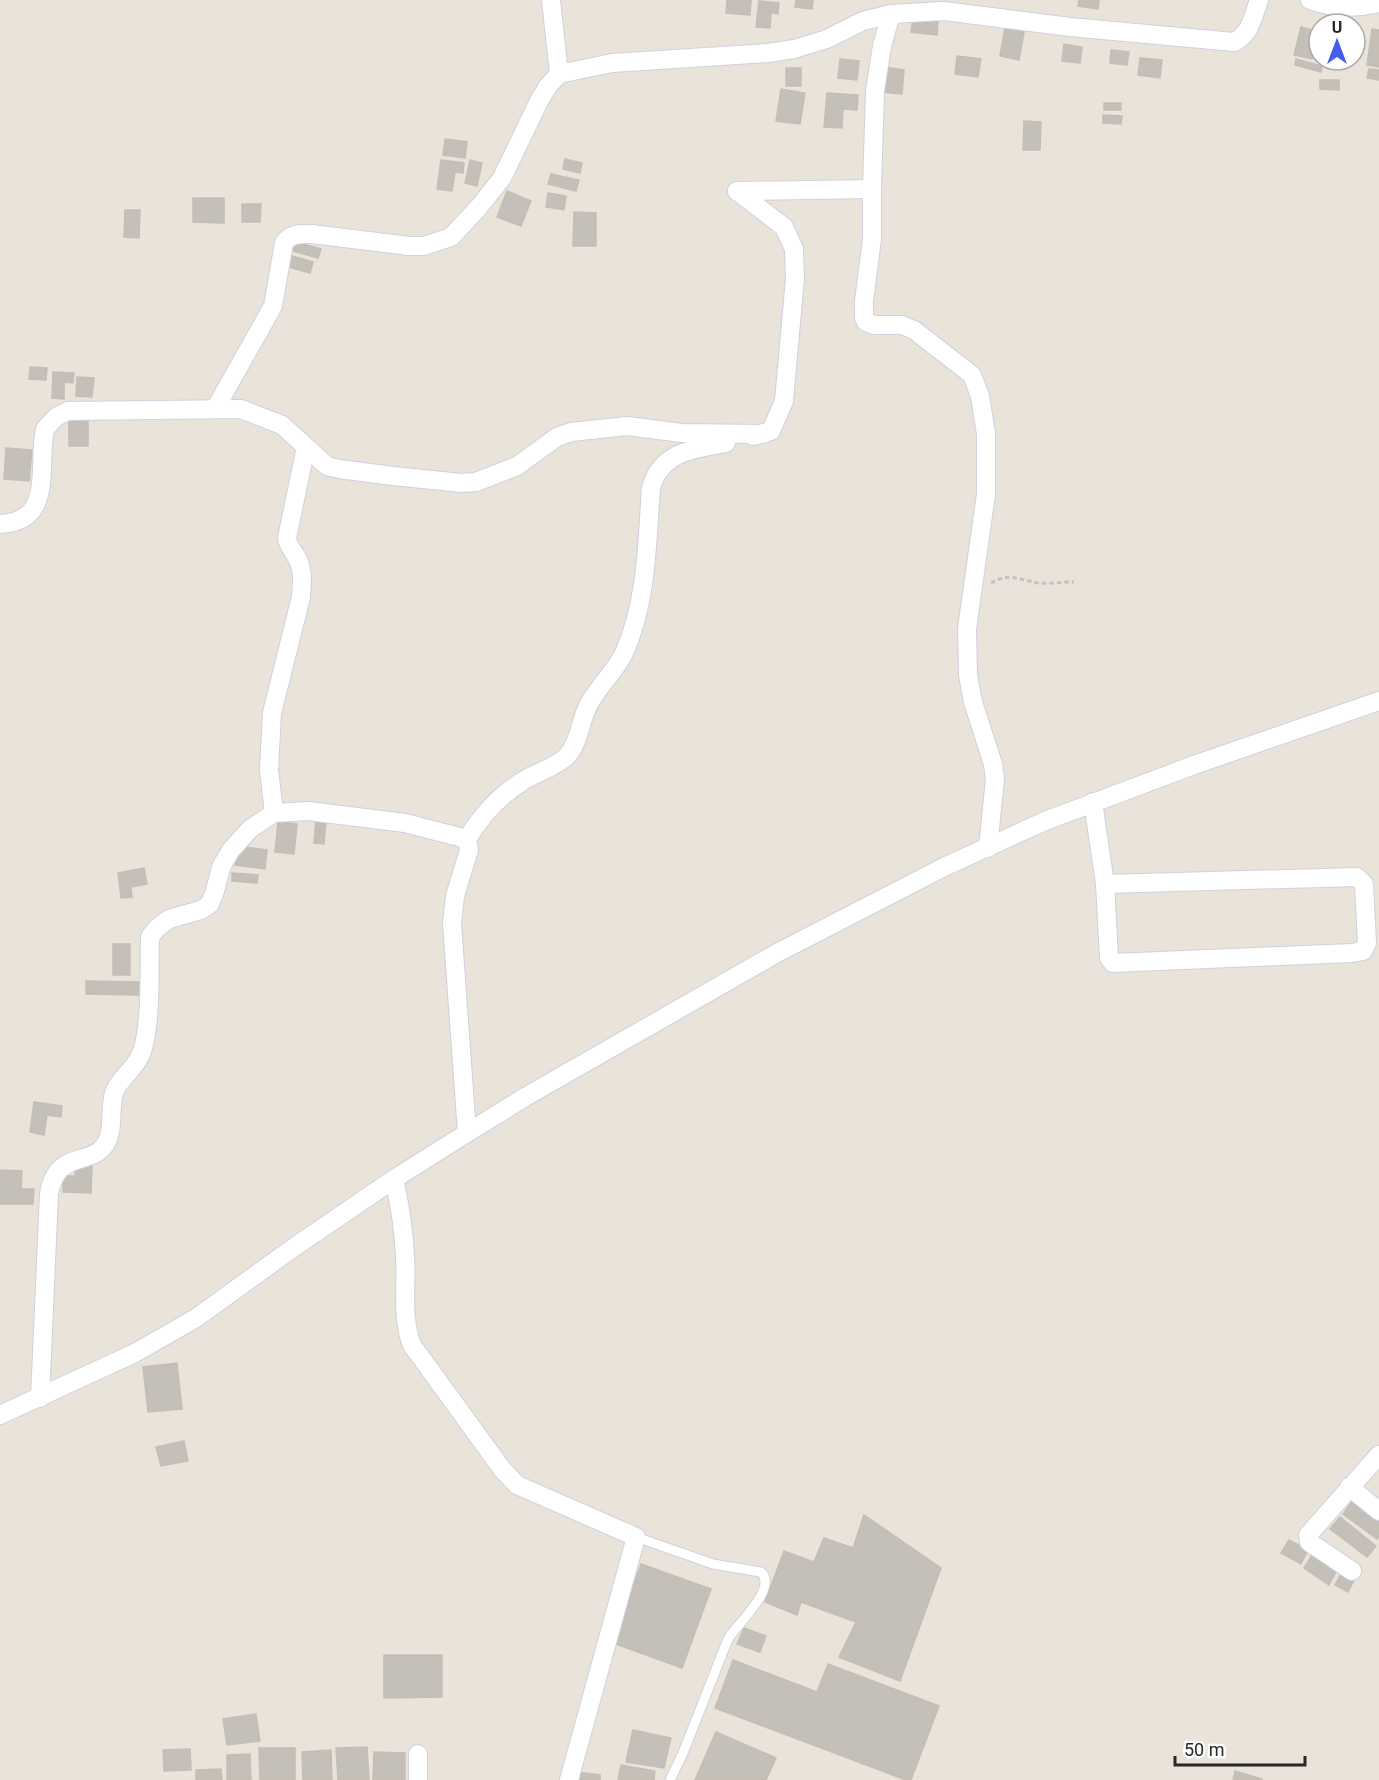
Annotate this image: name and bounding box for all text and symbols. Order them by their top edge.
north arrow [1307,12,1367,72]
text: U [1332,18,1342,37]
scale bar [1175,1729,1306,1767]
text: 50 m [1184,1739,1224,1760]

